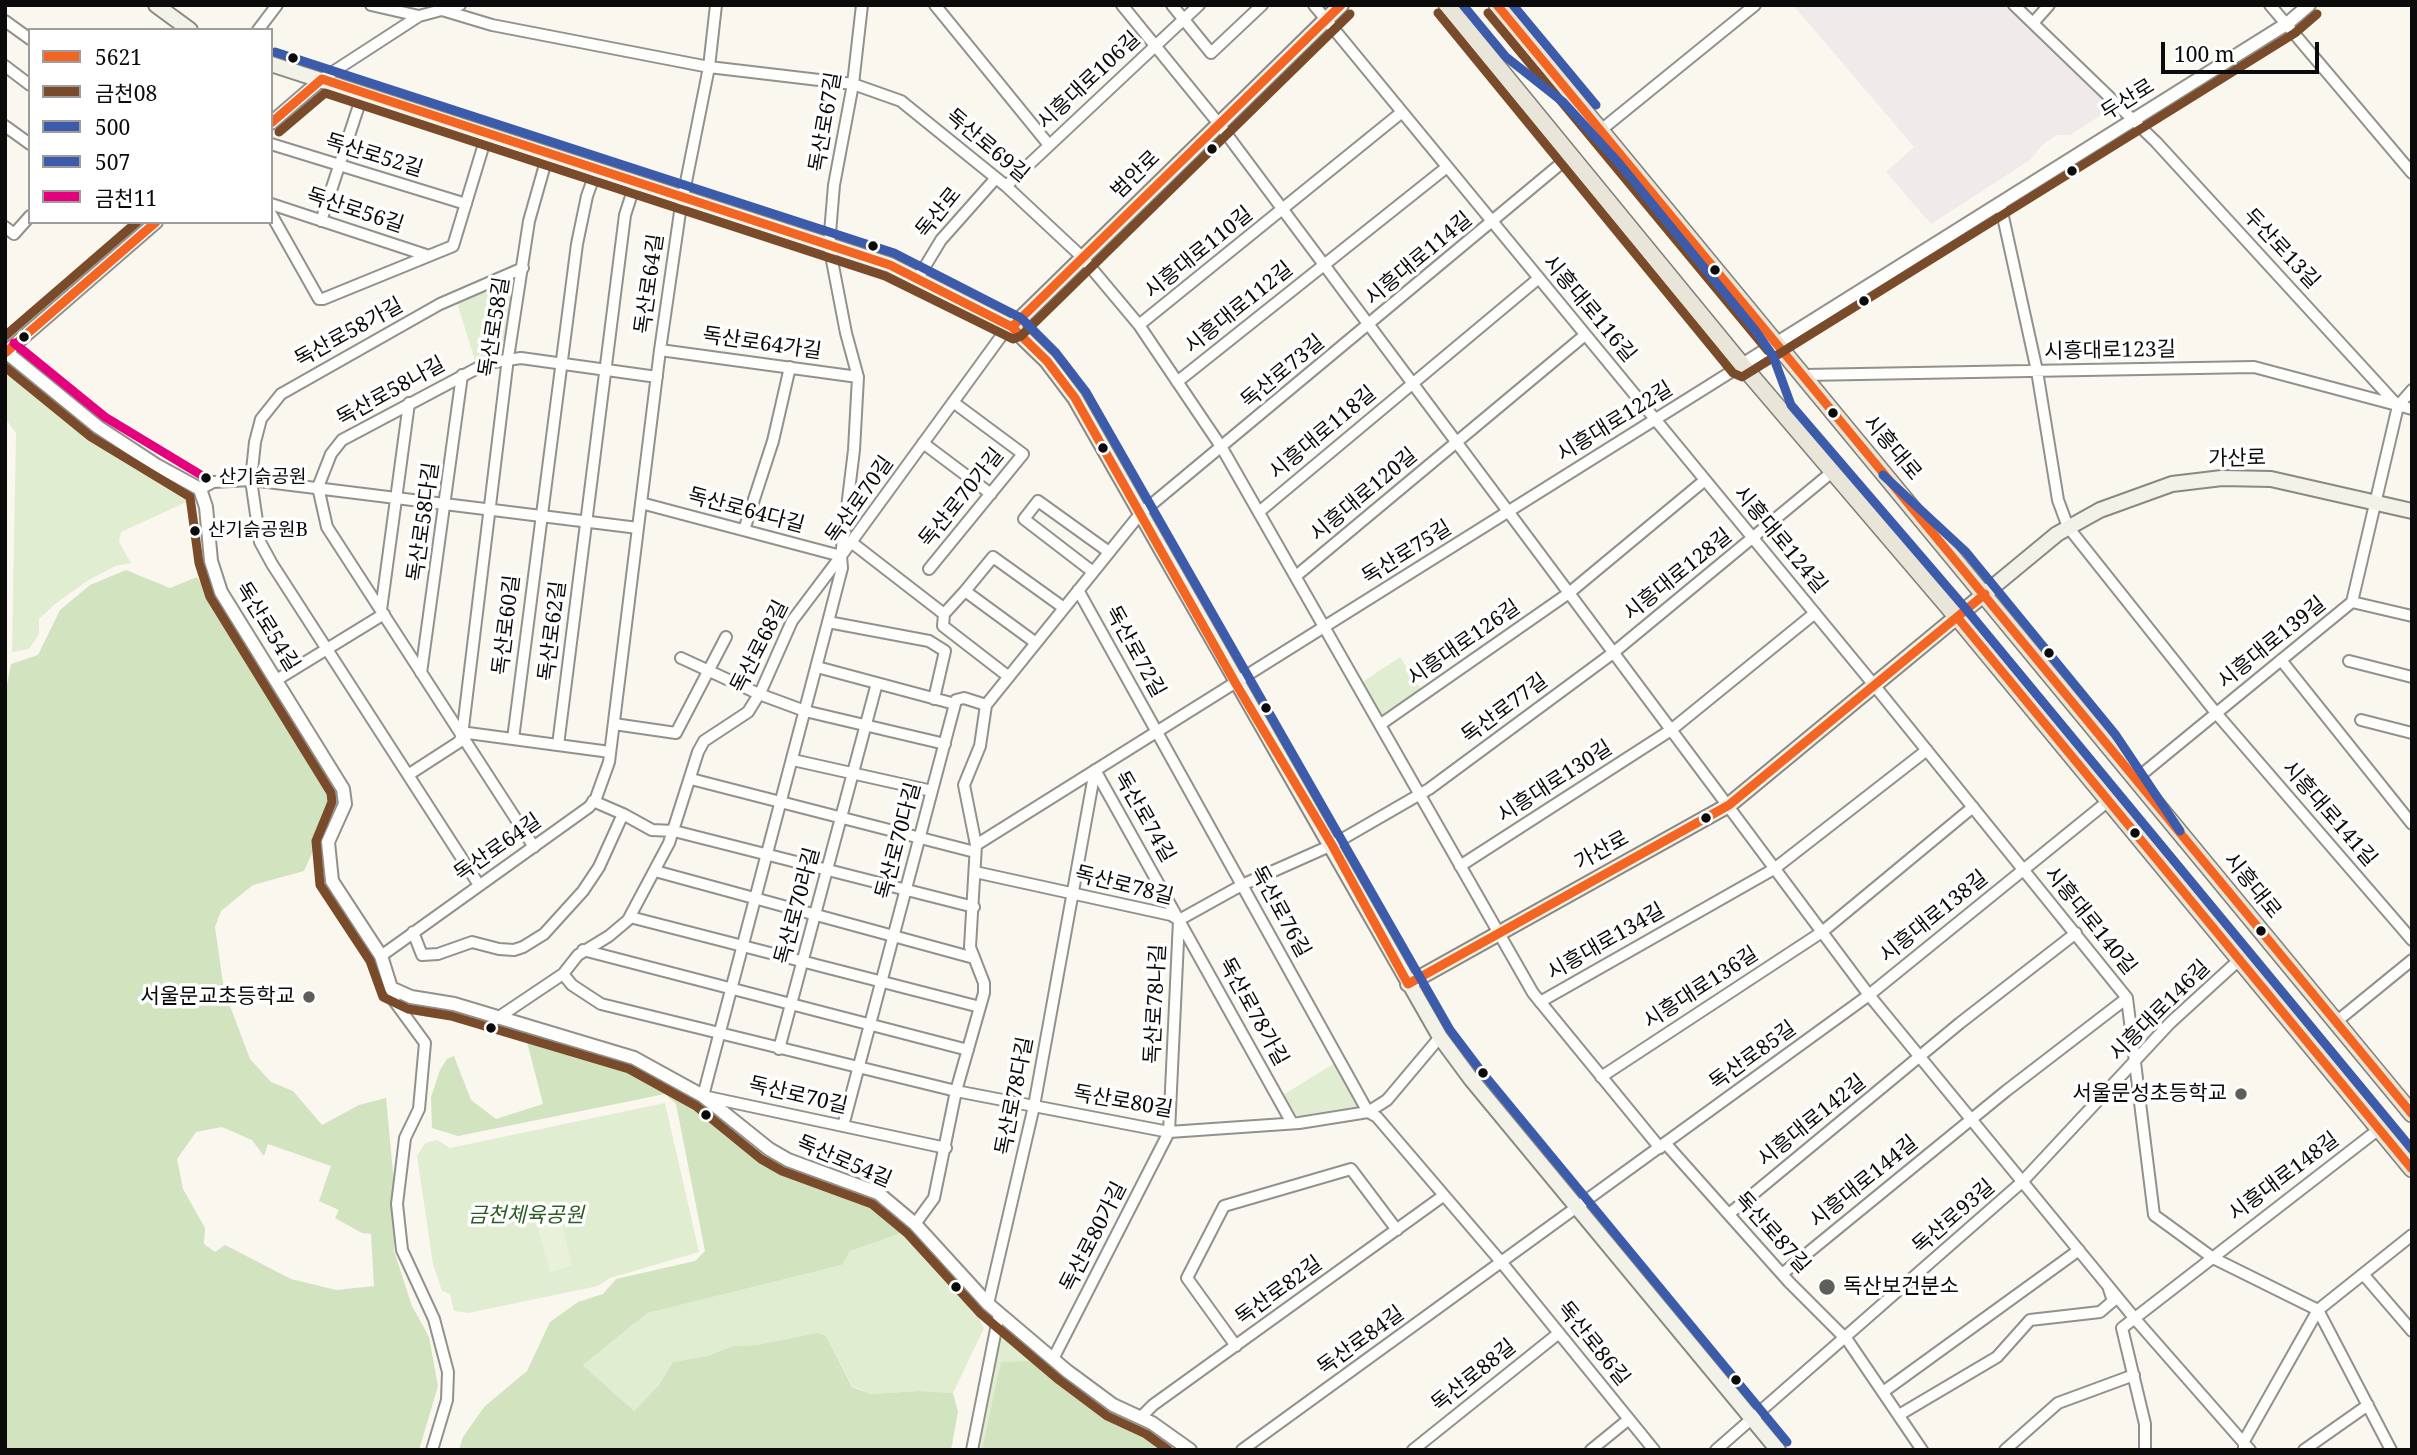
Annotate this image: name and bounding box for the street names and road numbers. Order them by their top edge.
street label: 시흥대로106길 [1032,27,1146,135]
street label: 독산로67길 [805,70,847,174]
street label: 두산로 [2097,74,2159,126]
street label: 독산로69길 [940,104,1034,188]
street label: 독산로52길 [322,129,426,183]
street label: 범안로 [1106,146,1166,204]
street label: 독산로56길 [303,183,407,239]
street label: 독산로 [911,183,967,243]
street label: 시흥대로110길 [1140,202,1258,304]
street label: 두산로13길 [2237,204,2325,294]
street label: 시흥대로114길 [1360,207,1478,311]
street label: 독산로64길 [631,232,669,336]
street label: 시흥대로116길 [1537,250,1641,368]
street label: 시흥대로112길 [1180,257,1298,359]
street label: 독산로58길 [475,275,515,379]
street label: 독산로58가길 [290,293,408,373]
street label: 독산로64가길 [701,323,823,365]
street label: 독산로73길 [1236,330,1330,414]
street label: 시흥대로123길 [2044,337,2176,365]
street label: 독산로58나길 [332,352,450,432]
street label: 시흥대로122길 [1552,376,1678,468]
street label: 시흥대로118길 [1264,381,1382,485]
street label: 시흥대로 [1858,410,1926,486]
street label: 독산로70가길 [914,443,1010,553]
street label: 시흥대로120길 [1305,443,1423,547]
street label: 가산로 [2208,446,2266,472]
street label: 독산로70길 [821,452,899,548]
street label: 독산로58다길 [403,461,445,583]
street label: 시흥대로124길 [1728,481,1832,599]
street label: 독산로64다길 [685,483,807,539]
street label: 독산로75길 [1358,516,1456,590]
street label: 시흥대로128길 [1619,524,1737,626]
street label: 독산로60길 [488,573,526,677]
street label: 독산로54길 [230,578,304,676]
street label: 독산로62길 [534,579,572,683]
street label: 시흥대로139길 [2213,592,2331,694]
street label: 시흥대로126길 [1403,595,1525,691]
street label: 독산로68길 [726,596,794,698]
street label: 독산로72길 [1100,602,1170,702]
street label: 독산로77길 [1457,669,1553,749]
street label: 시흥대로130길 [1493,736,1617,828]
street label: 시흥대로141길 [2276,756,2382,872]
street label: 독산로74길 [1108,767,1180,867]
street label: 독산로70다길 [871,780,927,902]
street label: 독산로64길 [450,809,546,887]
street label: 가산로 [1571,826,1633,876]
street label: 독산로70라길 [770,845,826,967]
street label: 시흥대로 [2218,848,2286,924]
street label: 독산로78길 [1072,862,1176,910]
street label: 독산로76길 [1245,862,1315,962]
street label: 시흥대로140길 [2039,862,2141,980]
street label: 시흥대로138길 [1875,866,1993,968]
street label: 시흥대로134길 [1543,898,1669,986]
street label: 시흥대로136길 [1639,942,1763,1034]
street label: 독산로78나길 [1140,943,1172,1065]
street label: 독산로78가길 [1213,953,1293,1071]
street label: 시흥대로146길 [2104,955,2216,1067]
street label: 독산로85길 [1705,1016,1801,1096]
street label: 독산로78다길 [991,1035,1039,1157]
street label: 시흥대로142길 [1753,1070,1871,1172]
street label: 독산로70길 [746,1072,850,1120]
street label: 독산로80길 [1071,1081,1175,1123]
street label: 시흥대로148길 [2224,1127,2344,1227]
street label: 독산로54길 [793,1131,895,1193]
street label: 시흥대로144길 [1805,1131,1923,1233]
street label: 독산로93길 [1908,1174,2000,1260]
street label: 독산로80가길 [1056,1178,1132,1296]
street label: 독산로87길 [1729,1187,1815,1279]
street label: 독산로82길 [1231,1251,1327,1331]
street label: 독산로86길 [1552,1297,1634,1391]
street label: 독산로84길 [1313,1301,1409,1381]
street label: 독산로88길 [1427,1335,1521,1417]

